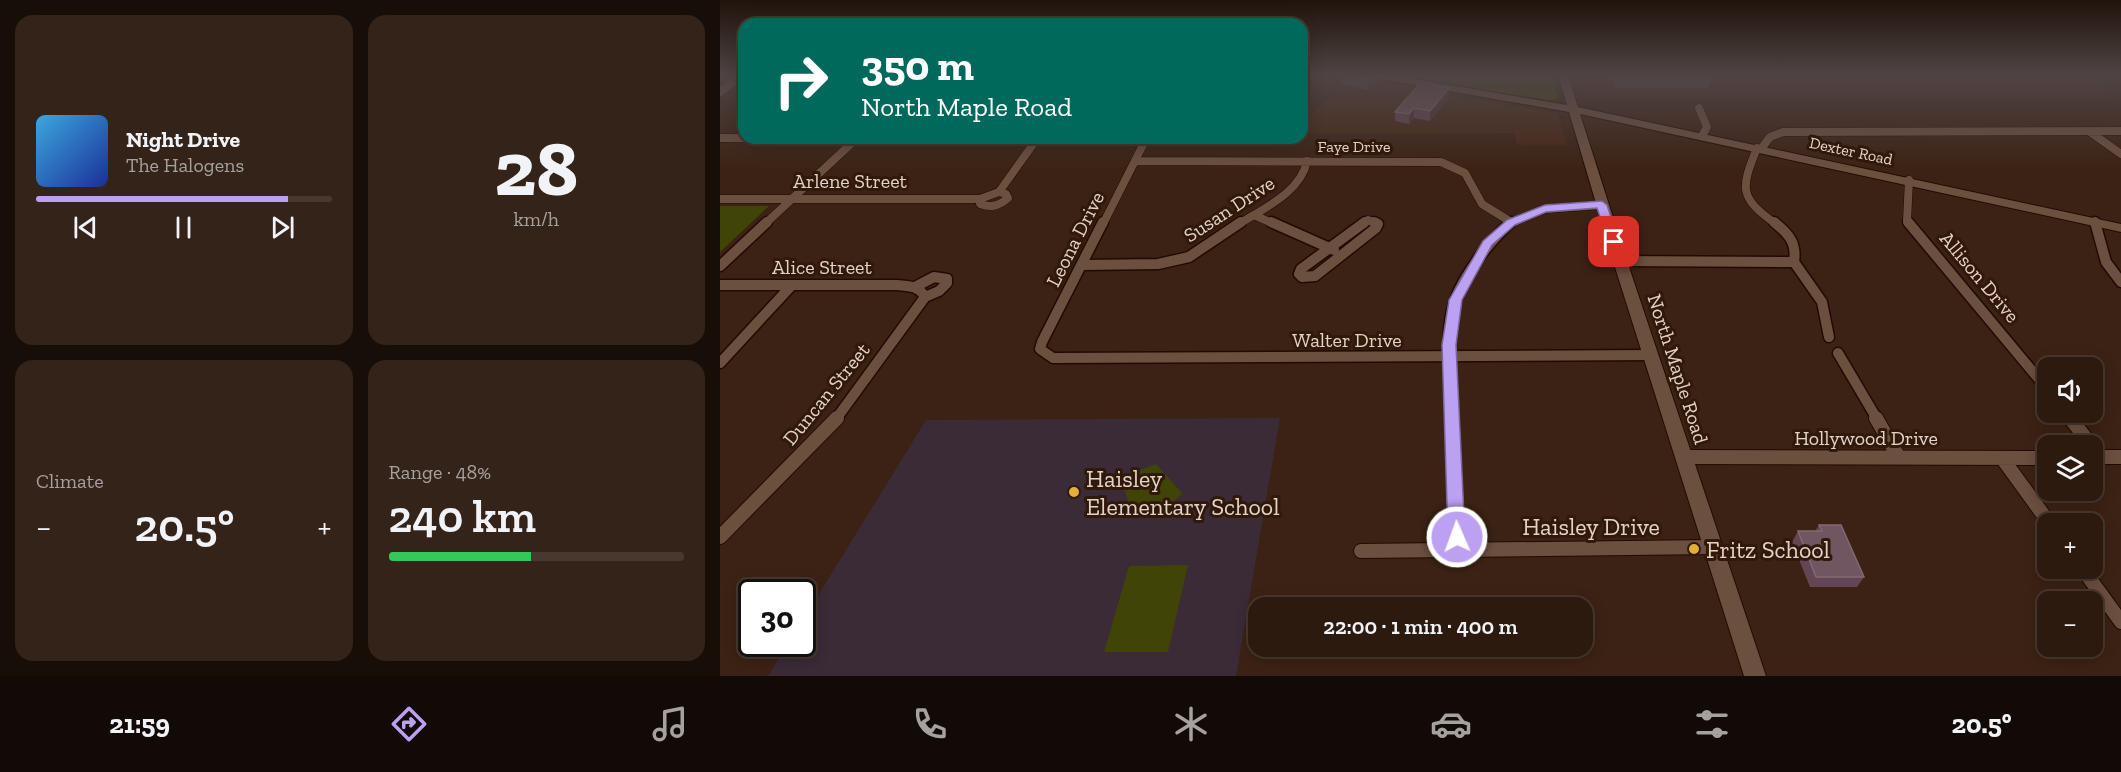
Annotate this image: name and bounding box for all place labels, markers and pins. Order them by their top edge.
pin [1588,216,1639,267]
place label: Haisley Elementary School [1086,464,1280,521]
marker: Haisley Elementary School [1067,485,1081,499]
place label: Fritz School [1706,535,1830,564]
marker: Fritz School [1687,542,1701,556]

